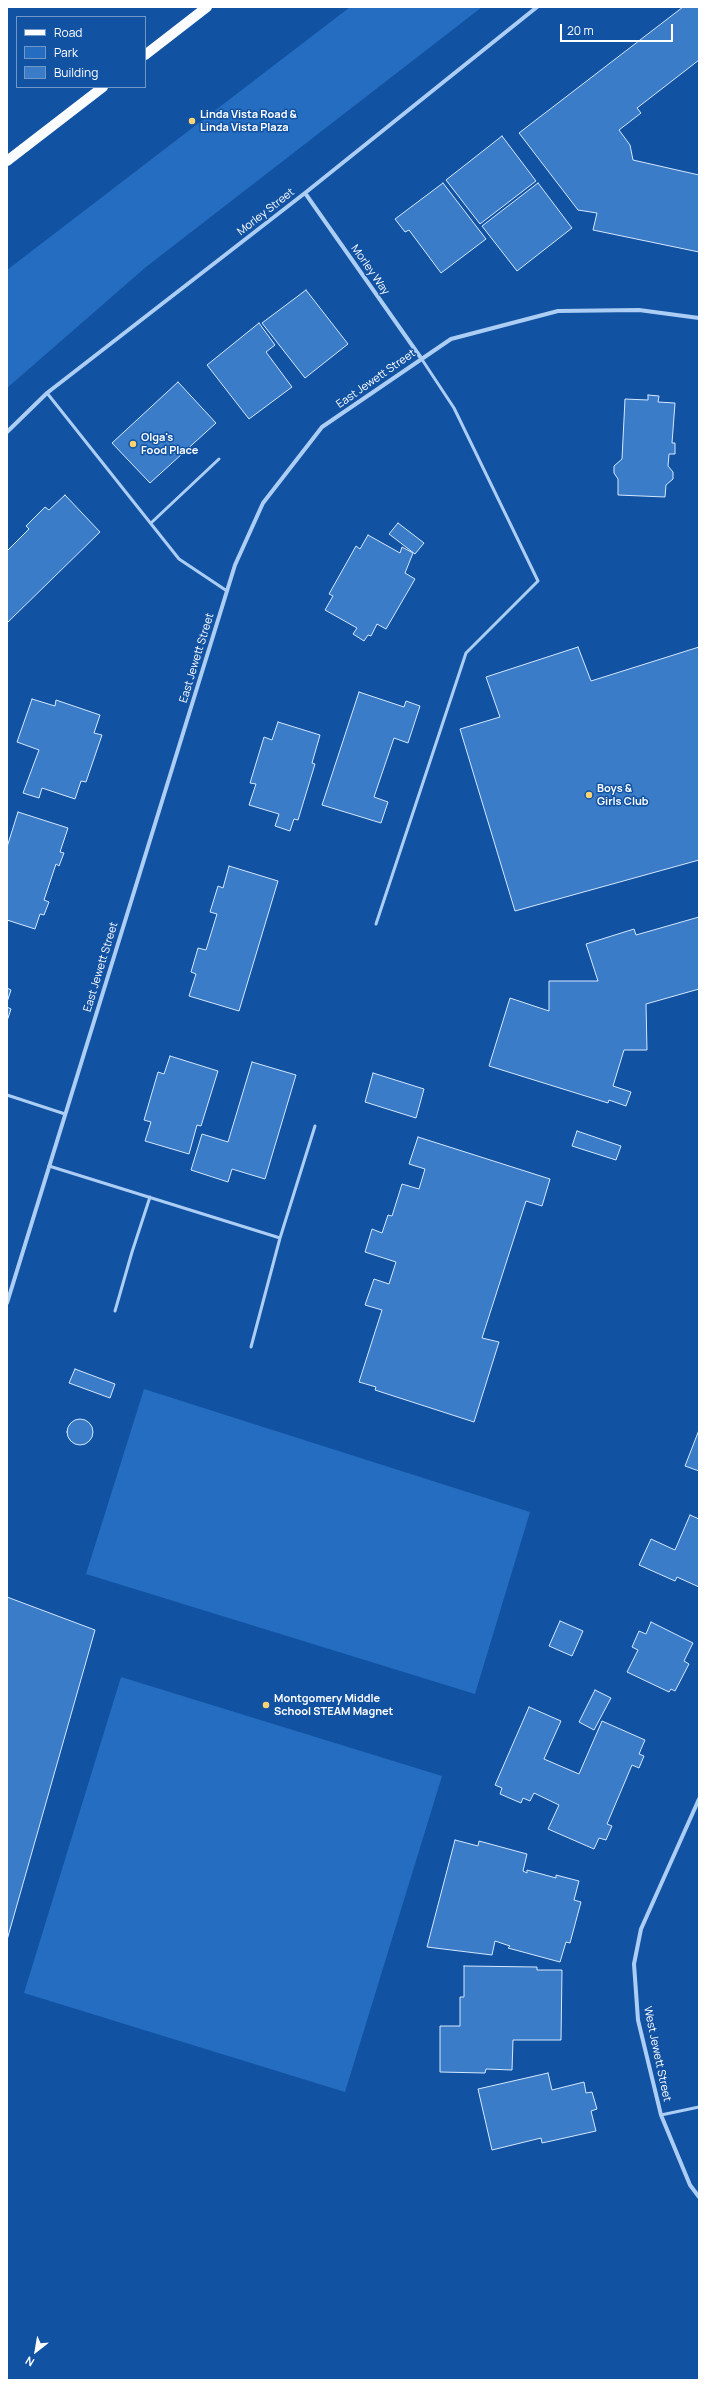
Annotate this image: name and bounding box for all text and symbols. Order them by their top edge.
legend [16,16,146,88]
scale bar [562,16,675,42]
text: 20 m [567,22,594,39]
text: Road [54,24,82,41]
text: Park [54,44,78,61]
text: Building [54,64,98,81]
place label: Linda Vista Road & Linda Vista Plaza [200,108,297,134]
marker: Linda Vista Road & Linda Vista Plaza [187,116,197,126]
street label: Morley Street [235,186,297,238]
street label: Morley Way [348,242,392,298]
street label: East Jewett Street [334,347,418,411]
place label: Olga's Food Place [141,431,198,457]
marker: Olga's Food Place [128,439,138,449]
street label: East Jewett Street [177,611,217,705]
place label: Boys & Girls Club [597,782,649,808]
marker: Boys & Girls Club [584,790,594,800]
street label: East Jewett Street [81,920,121,1014]
place label: Montgomery Middle School STEAM Magnet [274,1692,393,1718]
marker: Montgomery Middle School STEAM Magnet [261,1700,271,1710]
street label: West Jewett Street [640,2005,674,2103]
north arrow [16,2331,56,2371]
text: N [22,2353,37,2370]

